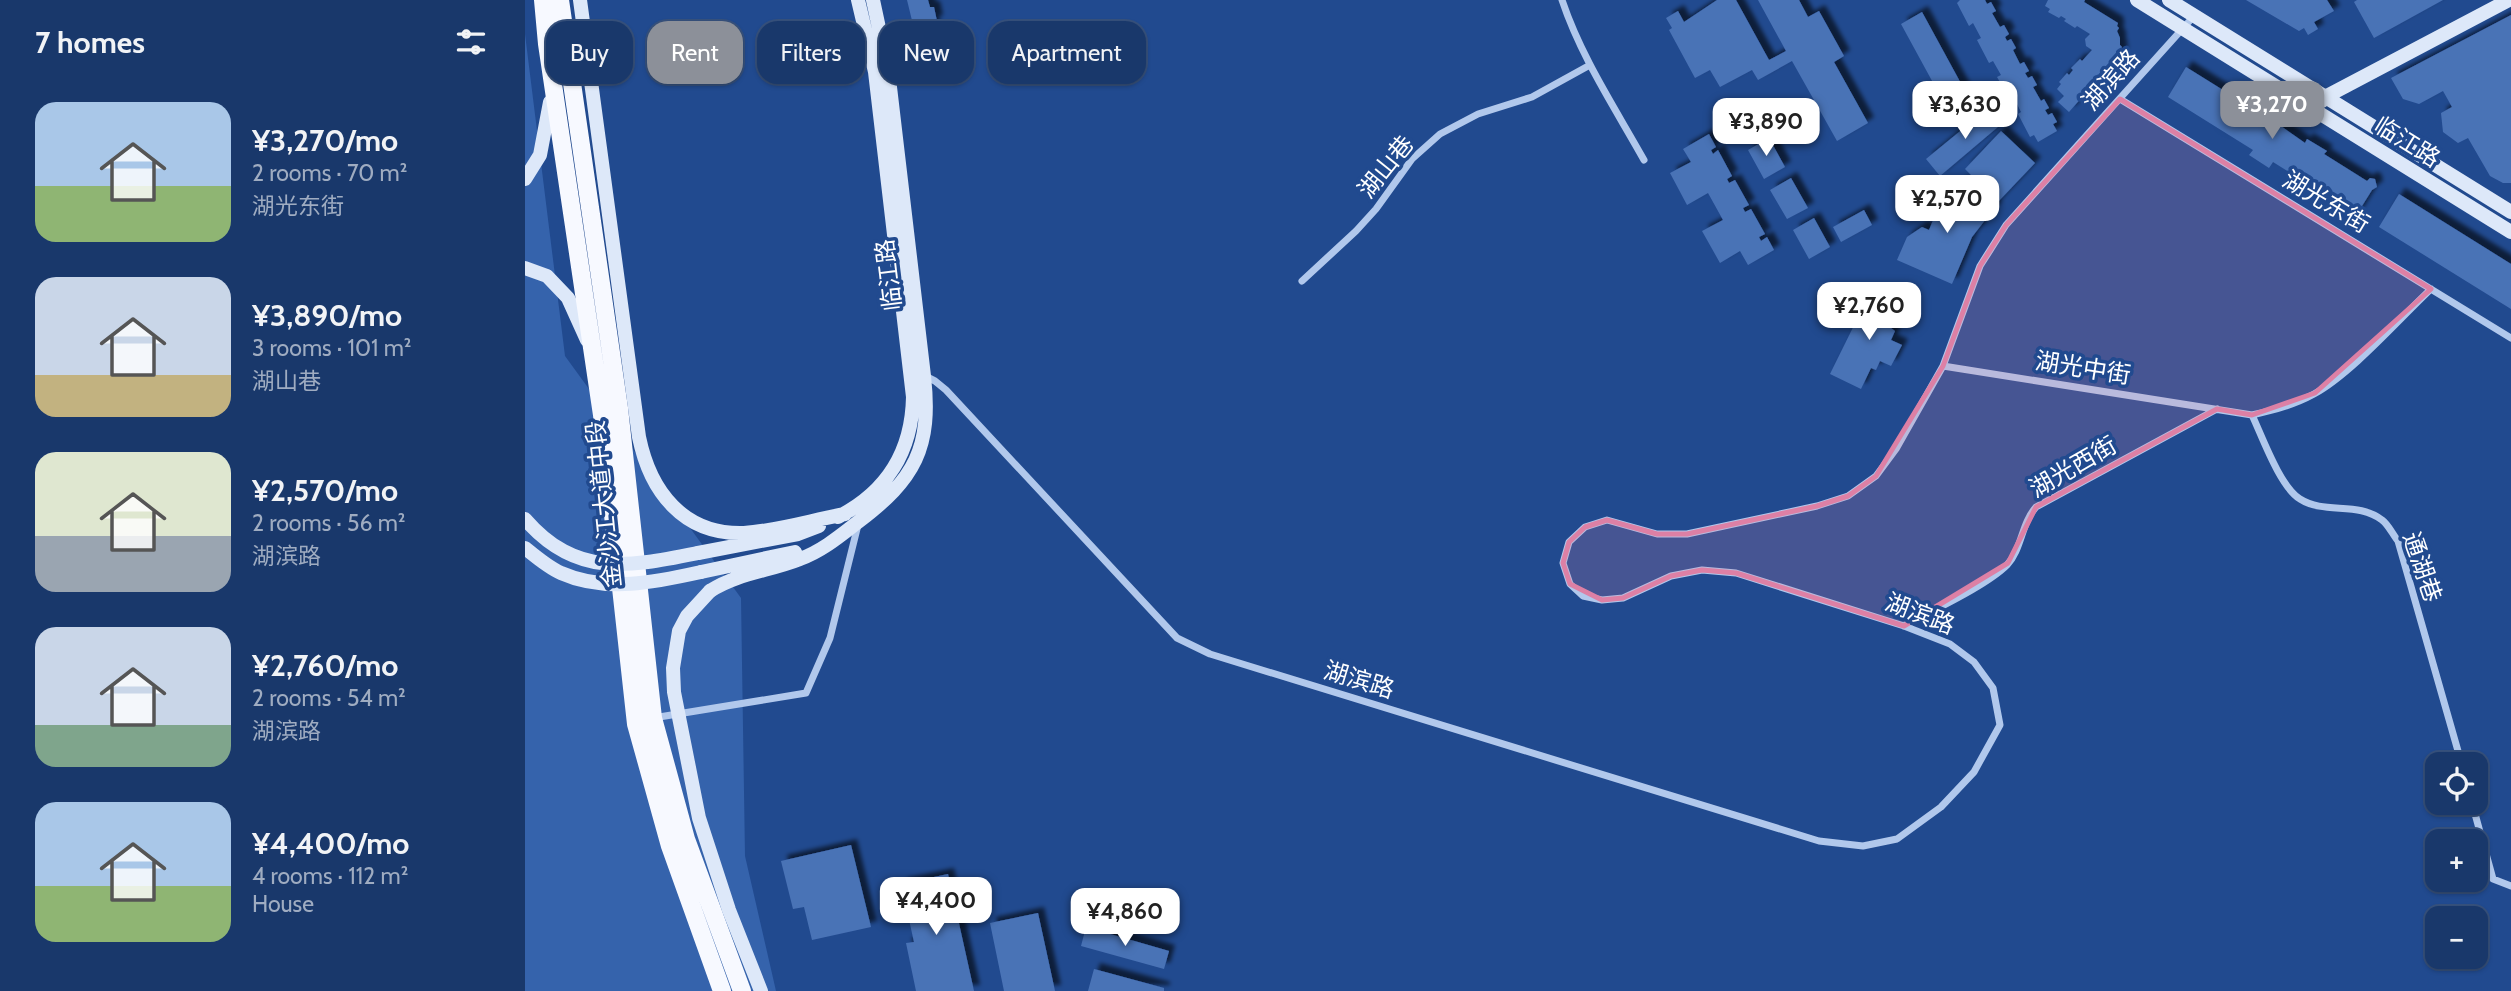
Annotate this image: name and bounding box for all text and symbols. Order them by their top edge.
chip: Buy [546,21,633,84]
chip: Rent [647,21,743,84]
chip: Filters [757,21,865,84]
chip: New [879,21,974,84]
chip: Apartment [988,21,1146,84]
icon: filters [452,23,490,61]
text: 7 homes [35,24,145,61]
street label: 湖滨路 [2076,43,2145,116]
pin: ¥3,630 [1908,82,2022,141]
pin: ¥3,270 [2215,82,2329,141]
text: ¥3,630 [1928,90,2002,118]
text: ¥3,270 [2236,90,2308,118]
pin: ¥3,890 [1709,99,1823,158]
text: ¥3,890 [1729,107,1803,135]
street label: 临江路 [2369,110,2445,173]
text: ¥3,270/mo [252,122,398,159]
icon: home [91,130,175,214]
street label: 湖山巷 [1352,130,1420,204]
text: 2 rooms · 70 m² [252,159,407,187]
street label: 湖光东街 [2278,164,2375,239]
pin: ¥2,570 [1890,176,2004,235]
text: ¥2,570 [1911,184,1983,212]
text: 湖光东街 [252,192,344,220]
street label: 临江路 [870,238,907,313]
pin: ¥2,760 [1812,282,1926,342]
text: ¥2,760 [1833,291,1905,319]
text: ¥3,890/mo [252,297,402,334]
icon: home [91,305,175,389]
text: 3 rooms · 101 m² [252,334,411,362]
street label: 湖光中街 [2033,346,2133,389]
text: 湖山巷 [252,367,321,395]
street label: 金沙江大道中段 [580,419,627,589]
street label: 湖光西街 [2024,430,2122,503]
text: ¥2,570/mo [252,472,398,509]
icon: home [91,480,175,564]
text: 2 rooms · 56 m² [252,509,406,537]
street label: 通湖巷 [2397,528,2448,606]
text: 湖滨路 [252,542,321,570]
street label: 湖滨路 [1881,587,1959,640]
text: ¥2,760/mo [252,647,398,684]
icon: home [91,655,175,739]
street label: 湖滨路 [1320,655,1398,704]
text: 2 rooms · 54 m² [252,684,406,712]
text: 湖滨路 [252,717,321,745]
map controls [2425,752,2488,969]
button: locate [2425,752,2488,815]
text: ¥4,400/mo [252,825,409,862]
button: + [2425,829,2488,892]
icon: home [91,830,175,914]
text: 4 rooms · 112 m² [252,862,408,890]
pin: ¥4,400 [879,878,993,937]
text: ¥4,400 [896,886,976,914]
pin: ¥4,860 [1068,888,1182,948]
text: House [252,890,314,918]
text: ¥4,860 [1087,897,1163,925]
button: − [2425,906,2488,969]

